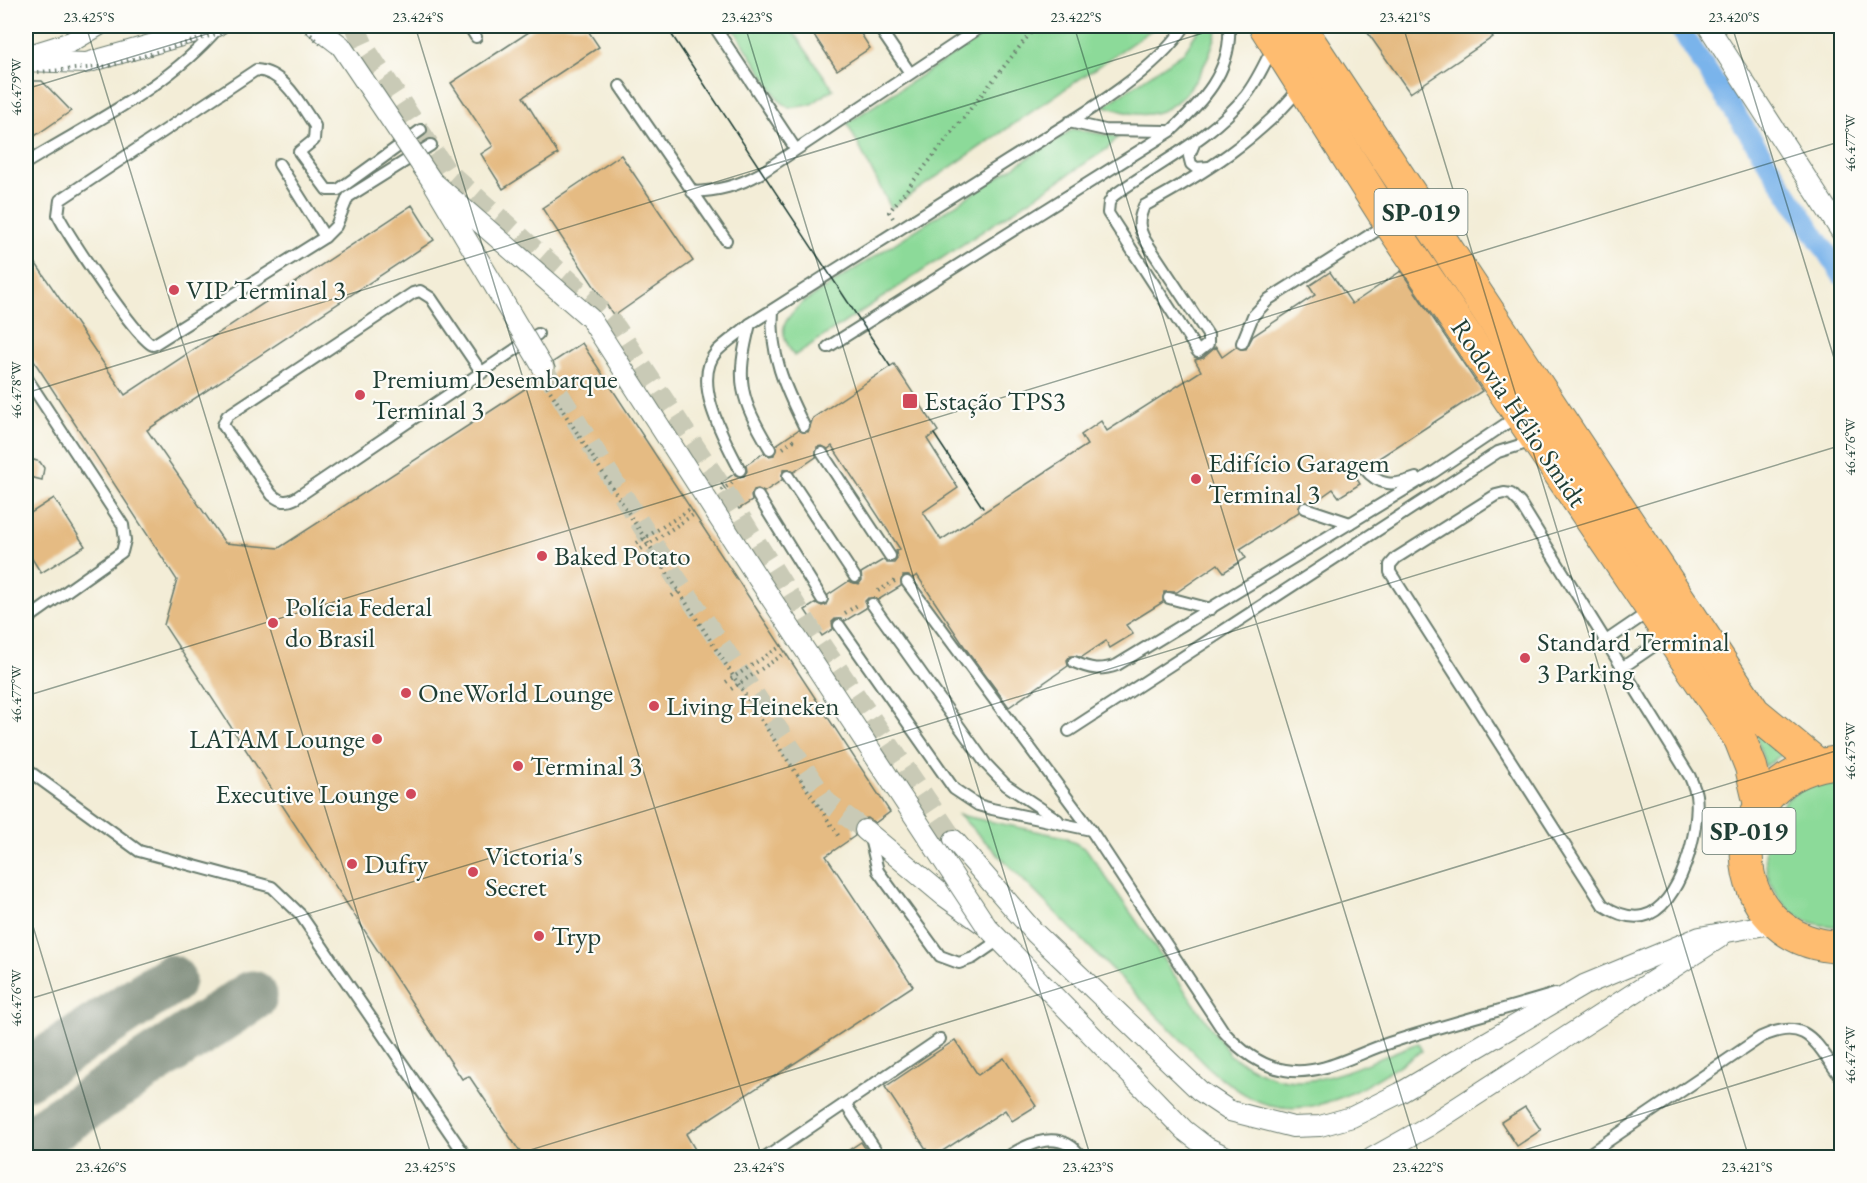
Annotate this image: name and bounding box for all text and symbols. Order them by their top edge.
text: 23.425°S [64,7,114,26]
text: 23.424°S [393,7,443,26]
text: 23.423°S [722,7,772,26]
text: 23.422°S [1051,7,1101,26]
text: 23.421°S [1380,7,1430,26]
text: 23.420°S [1709,7,1759,26]
text: 46.479°W [6,58,25,116]
text: 46.477°W [1840,114,1859,172]
road number: SP-019 [1374,189,1468,235]
place label: VIP Terminal 3 [186,272,346,307]
marker: VIP Terminal 3 [167,283,181,297]
street label: Rodovia Hélio Smidt [1443,312,1596,514]
text: 46.478°W [6,361,25,419]
place label: Premium Desembarque Terminal 3 [372,361,618,427]
place label: Estação TPS3 [924,383,1066,418]
marker: Premium Desembarque Terminal 3 [353,388,367,402]
marker: Estação TPS3 [901,392,919,410]
text: 46.476°W [1840,418,1859,476]
place label: Edifício Garagem Terminal 3 [1208,445,1390,511]
marker: Edifício Garagem Terminal 3 [1189,472,1203,486]
place label: Baked Potato [554,538,691,573]
marker: Baked Potato [535,549,549,563]
place label: Polícia Federal do Brasil [285,589,432,655]
marker: Polícia Federal do Brasil [266,616,280,630]
place label: Standard Terminal 3 Parking [1537,624,1730,690]
marker: Standard Terminal 3 Parking [1518,651,1532,665]
text: 46.477°W [6,665,25,723]
place label: OneWorld Lounge [418,675,613,710]
marker: OneWorld Lounge [399,686,413,700]
place label: Living Heineken [666,688,839,723]
marker: Living Heineken [647,699,661,713]
place label: LATAM Lounge [189,721,365,756]
text: 46.475°W [1840,722,1859,780]
marker: LATAM Lounge [370,732,384,746]
place label: Terminal 3 [530,748,642,783]
marker: Terminal 3 [511,759,525,773]
place label: Executive Lounge [215,776,399,811]
marker: Executive Lounge [404,787,418,801]
road number: SP-019 [1702,808,1796,854]
place label: Victoria's Secret [485,838,583,904]
place label: Dufry [364,846,428,881]
marker: Dufry [345,857,359,871]
marker: Victoria's Secret [466,865,480,879]
place label: Tryp [551,918,601,953]
marker: Tryp [532,929,546,943]
text: 46.476°W [6,969,25,1027]
text: 46.474°W [1840,1026,1859,1084]
text: 23.426°S [76,1157,126,1176]
text: 23.425°S [405,1157,455,1176]
text: 23.424°S [734,1157,784,1176]
text: 23.423°S [1063,1157,1113,1176]
text: 23.422°S [1393,1157,1443,1176]
text: 23.421°S [1722,1157,1772,1176]

